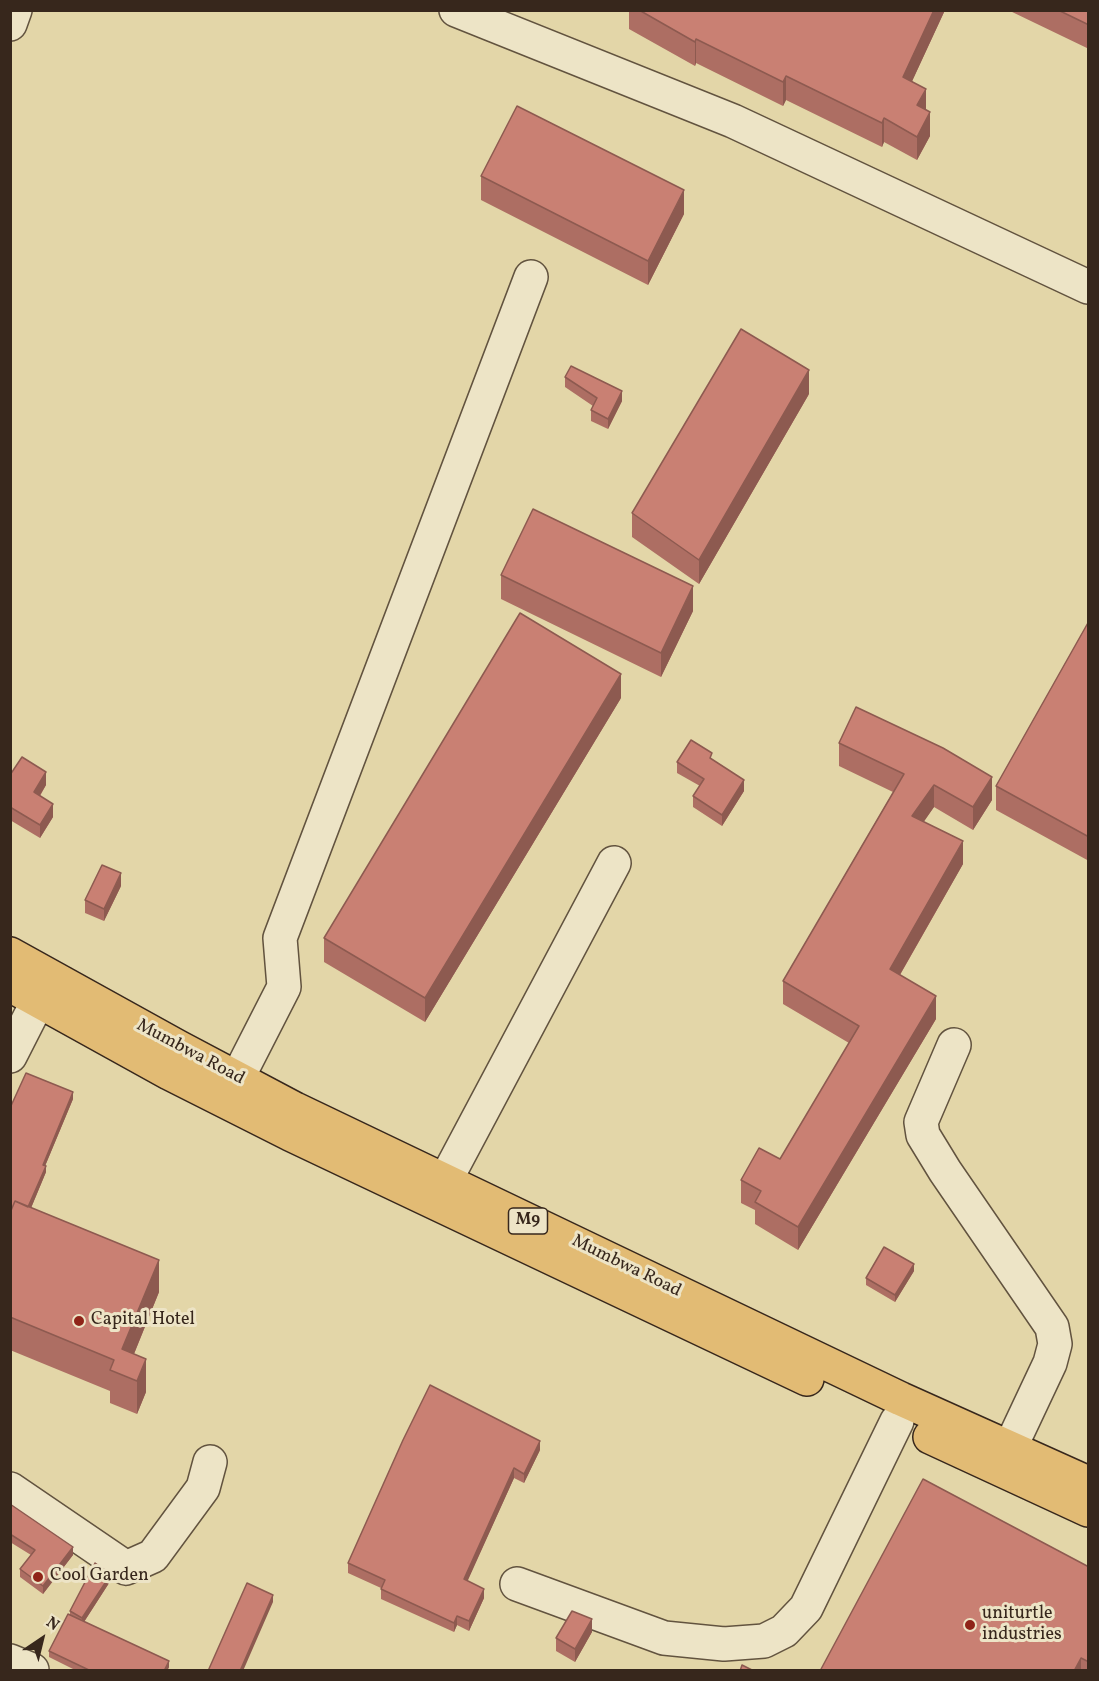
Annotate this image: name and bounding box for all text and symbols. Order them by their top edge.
street label: Mumbwa Road [132,1015,248,1091]
road number: M9 [508,1208,548,1234]
street label: Mumbwa Road [568,1231,684,1303]
place label: Capital Hotel [91,1310,195,1332]
marker: Capital Hotel [72,1314,86,1328]
place label: Cool Garden [50,1566,149,1588]
marker: Cool Garden [31,1570,45,1584]
place label: uniturtle industries [982,1604,1062,1646]
north arrow [12,1609,72,1669]
text: N [41,1612,63,1637]
marker: uniturtle industries [963,1618,977,1632]

